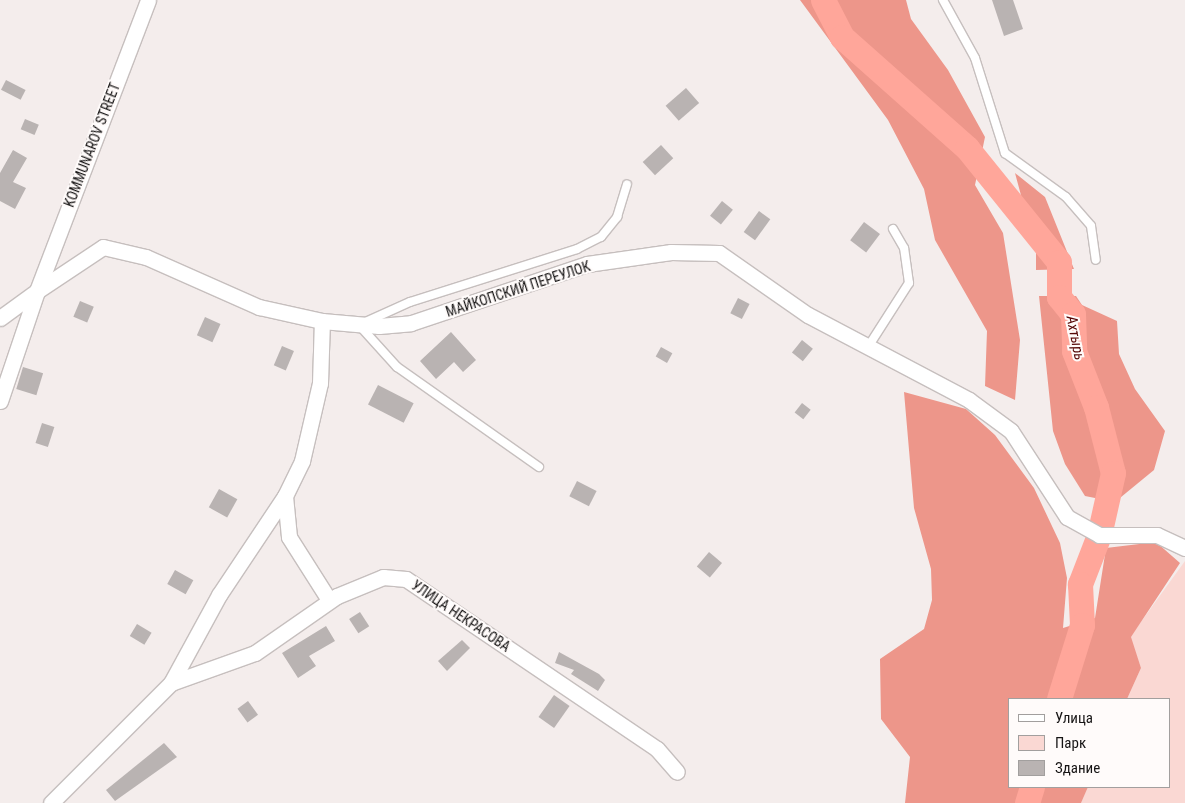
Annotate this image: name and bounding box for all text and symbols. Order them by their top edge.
street label: KOMMUNAROV STREET [61,80,123,210]
street label: МАЙКОПСКИЙ ПЕРЕУЛОК [444,258,592,320]
water label: Ахтырь [1062,314,1088,362]
street label: УЛИЦА НЕКРАСОВА [408,577,514,655]
legend [1008,698,1170,788]
text: Улица [1055,709,1093,727]
text: Парк [1055,734,1086,752]
text: Здание [1055,759,1100,777]

